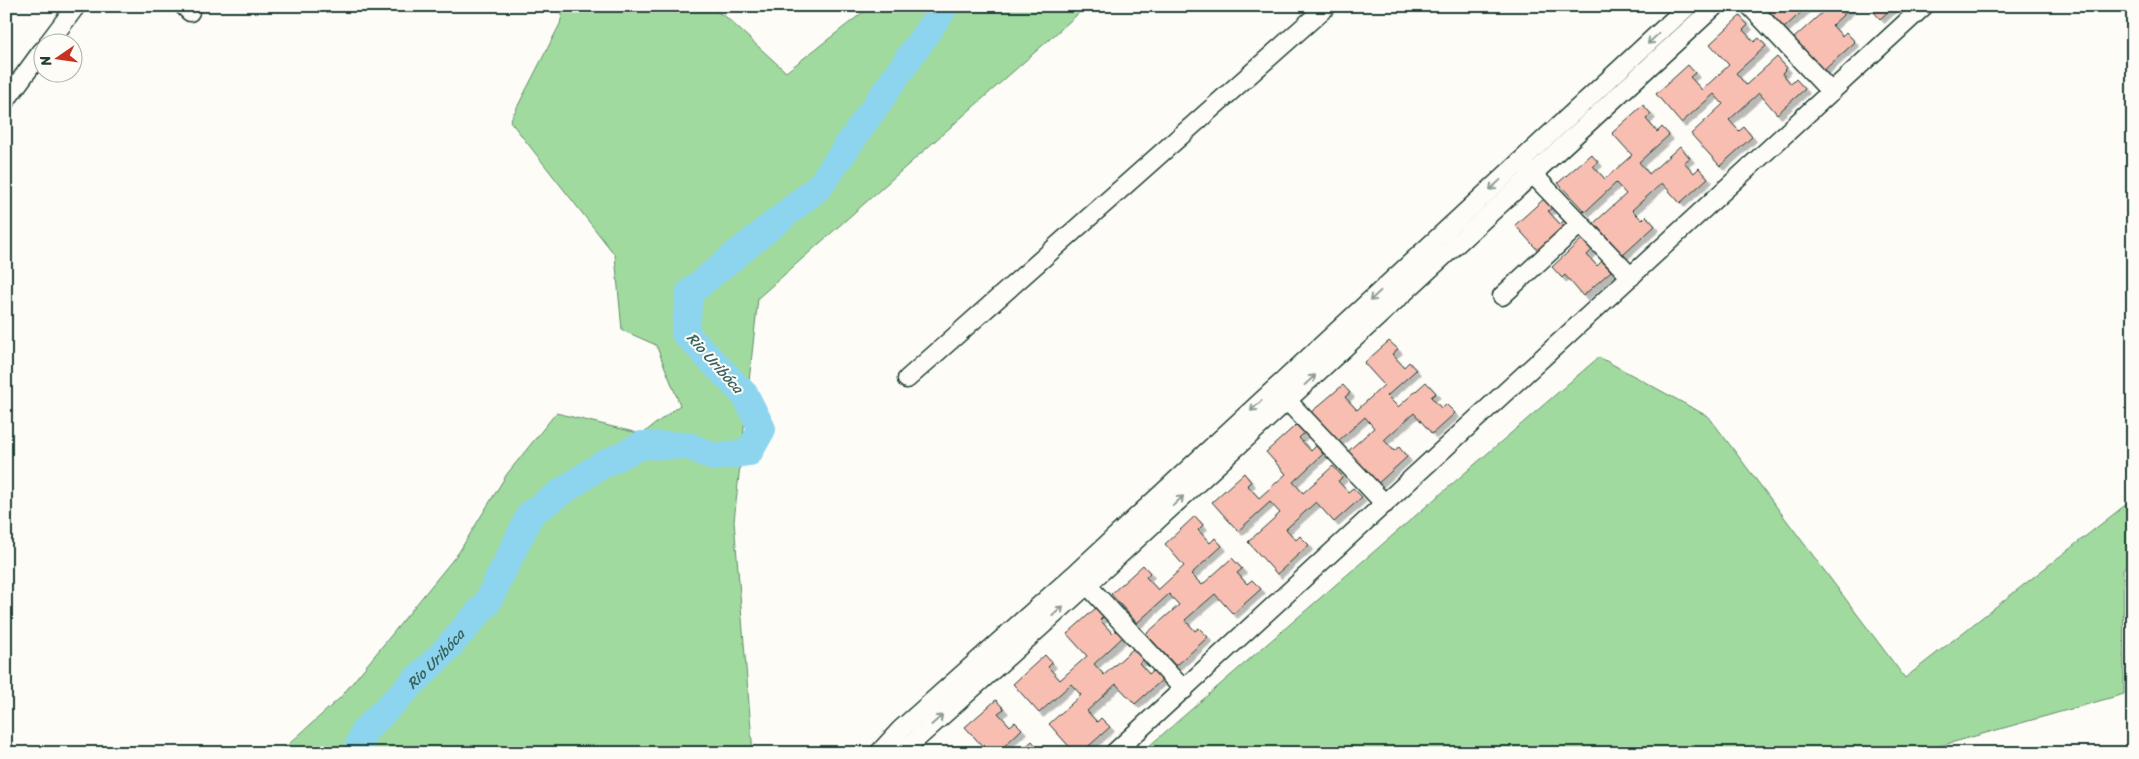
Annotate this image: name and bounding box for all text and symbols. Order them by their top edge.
north arrow [32,32,82,82]
one-way arrow [1646,33,1659,45]
text: N [32,53,59,69]
one-way arrow [1488,179,1501,191]
one-way arrow [1369,290,1382,302]
water label: Rio Uribóca [680,326,751,401]
one-way arrow [1304,374,1317,385]
one-way arrow [1250,400,1263,412]
one-way arrow [1171,495,1184,507]
one-way arrow [1051,605,1064,617]
water label: Rio Uribóca [400,622,472,695]
one-way arrow [931,714,944,726]

